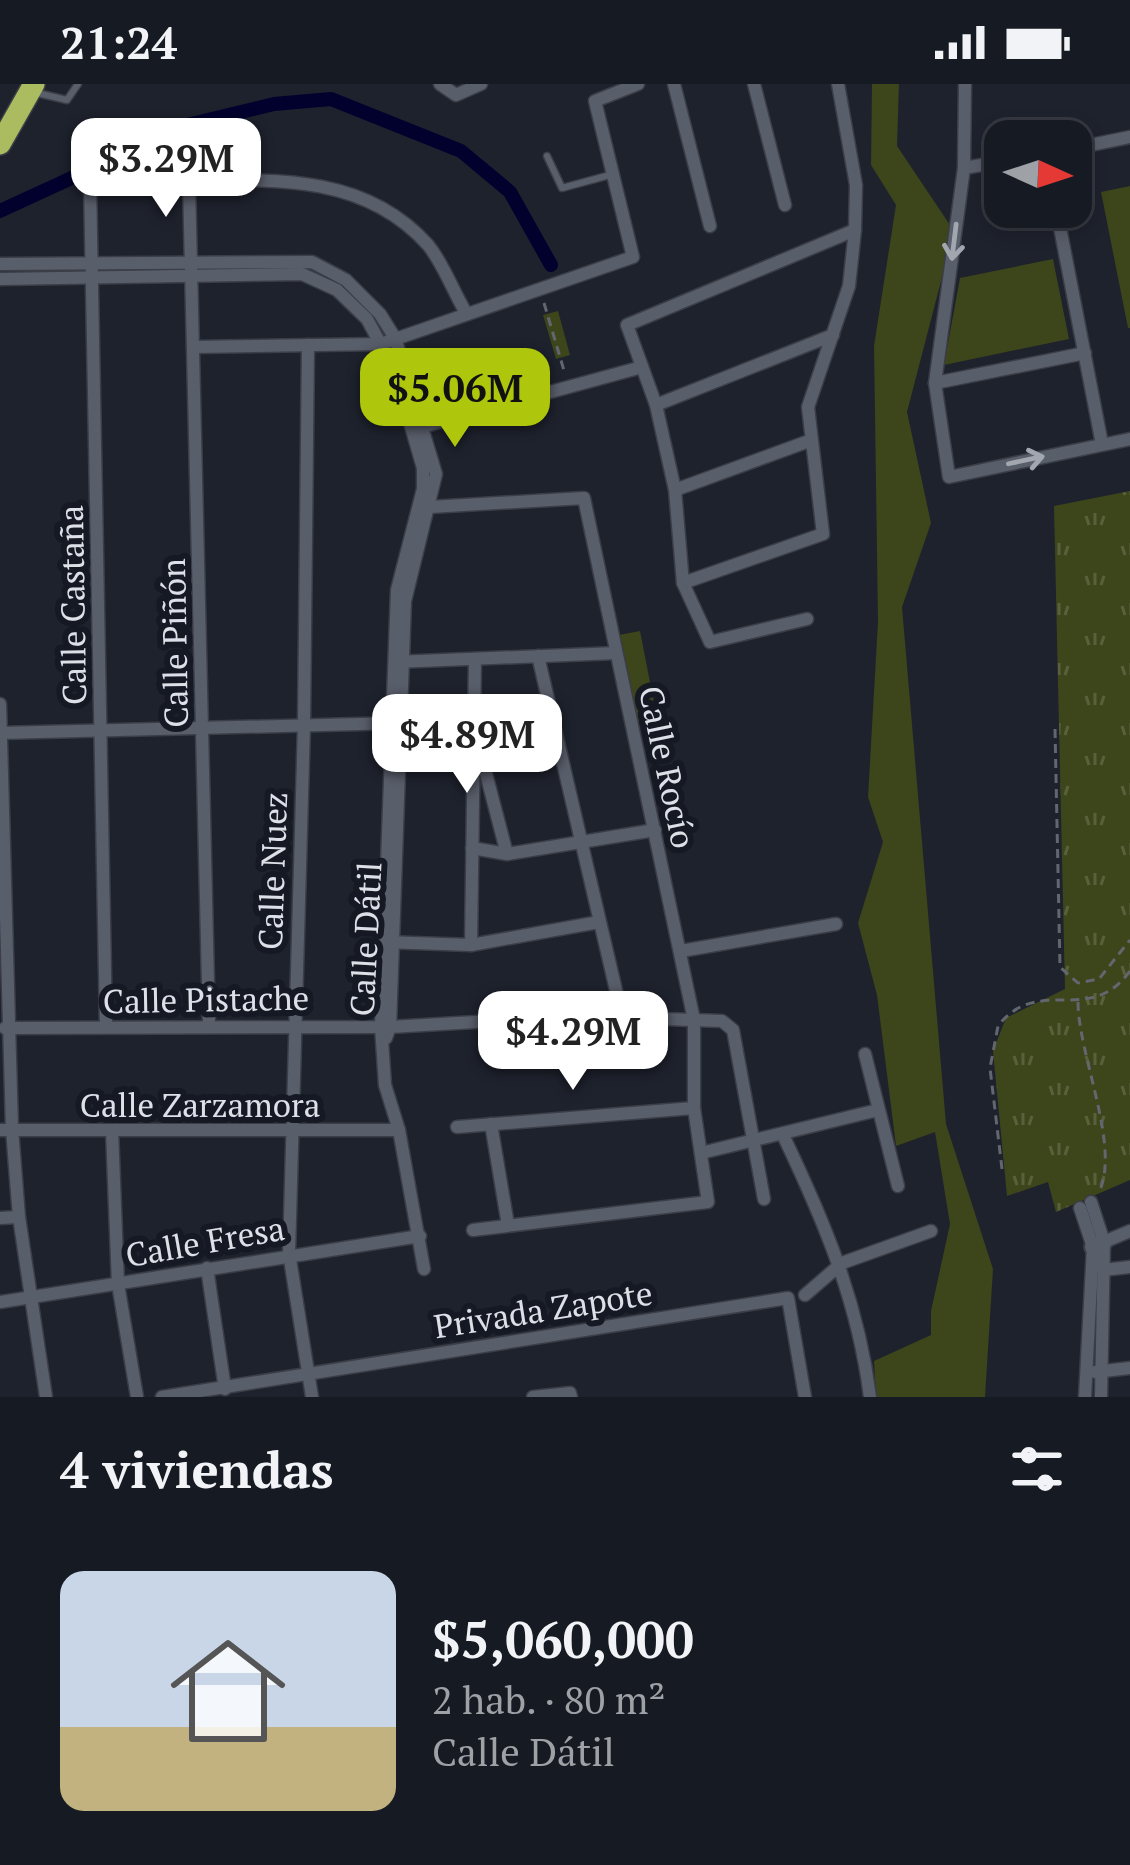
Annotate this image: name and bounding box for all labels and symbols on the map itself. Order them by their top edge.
pin: $3.29M [68,118,264,220]
north arrow [984,120,1092,228]
one-way arrow [942,222,965,261]
pin: $5.06M [357,348,553,450]
one-way arrow [1006,448,1044,471]
street label: Calle Castaña [49,505,95,705]
street label: Calle Piñón [151,558,197,728]
street label: Calle Rocío [630,682,706,852]
pin: $4.89M [369,694,565,796]
street label: Calle Nuez [248,791,296,951]
street label: Calle Dátil [339,861,391,1017]
street label: Calle Pistache [102,976,310,1022]
pin: $4.29M [475,991,671,1093]
street label: Calle Zarzamora [80,1083,320,1126]
street label: Calle Fresa [122,1206,288,1276]
street label: Privada Zapote [431,1270,655,1348]

